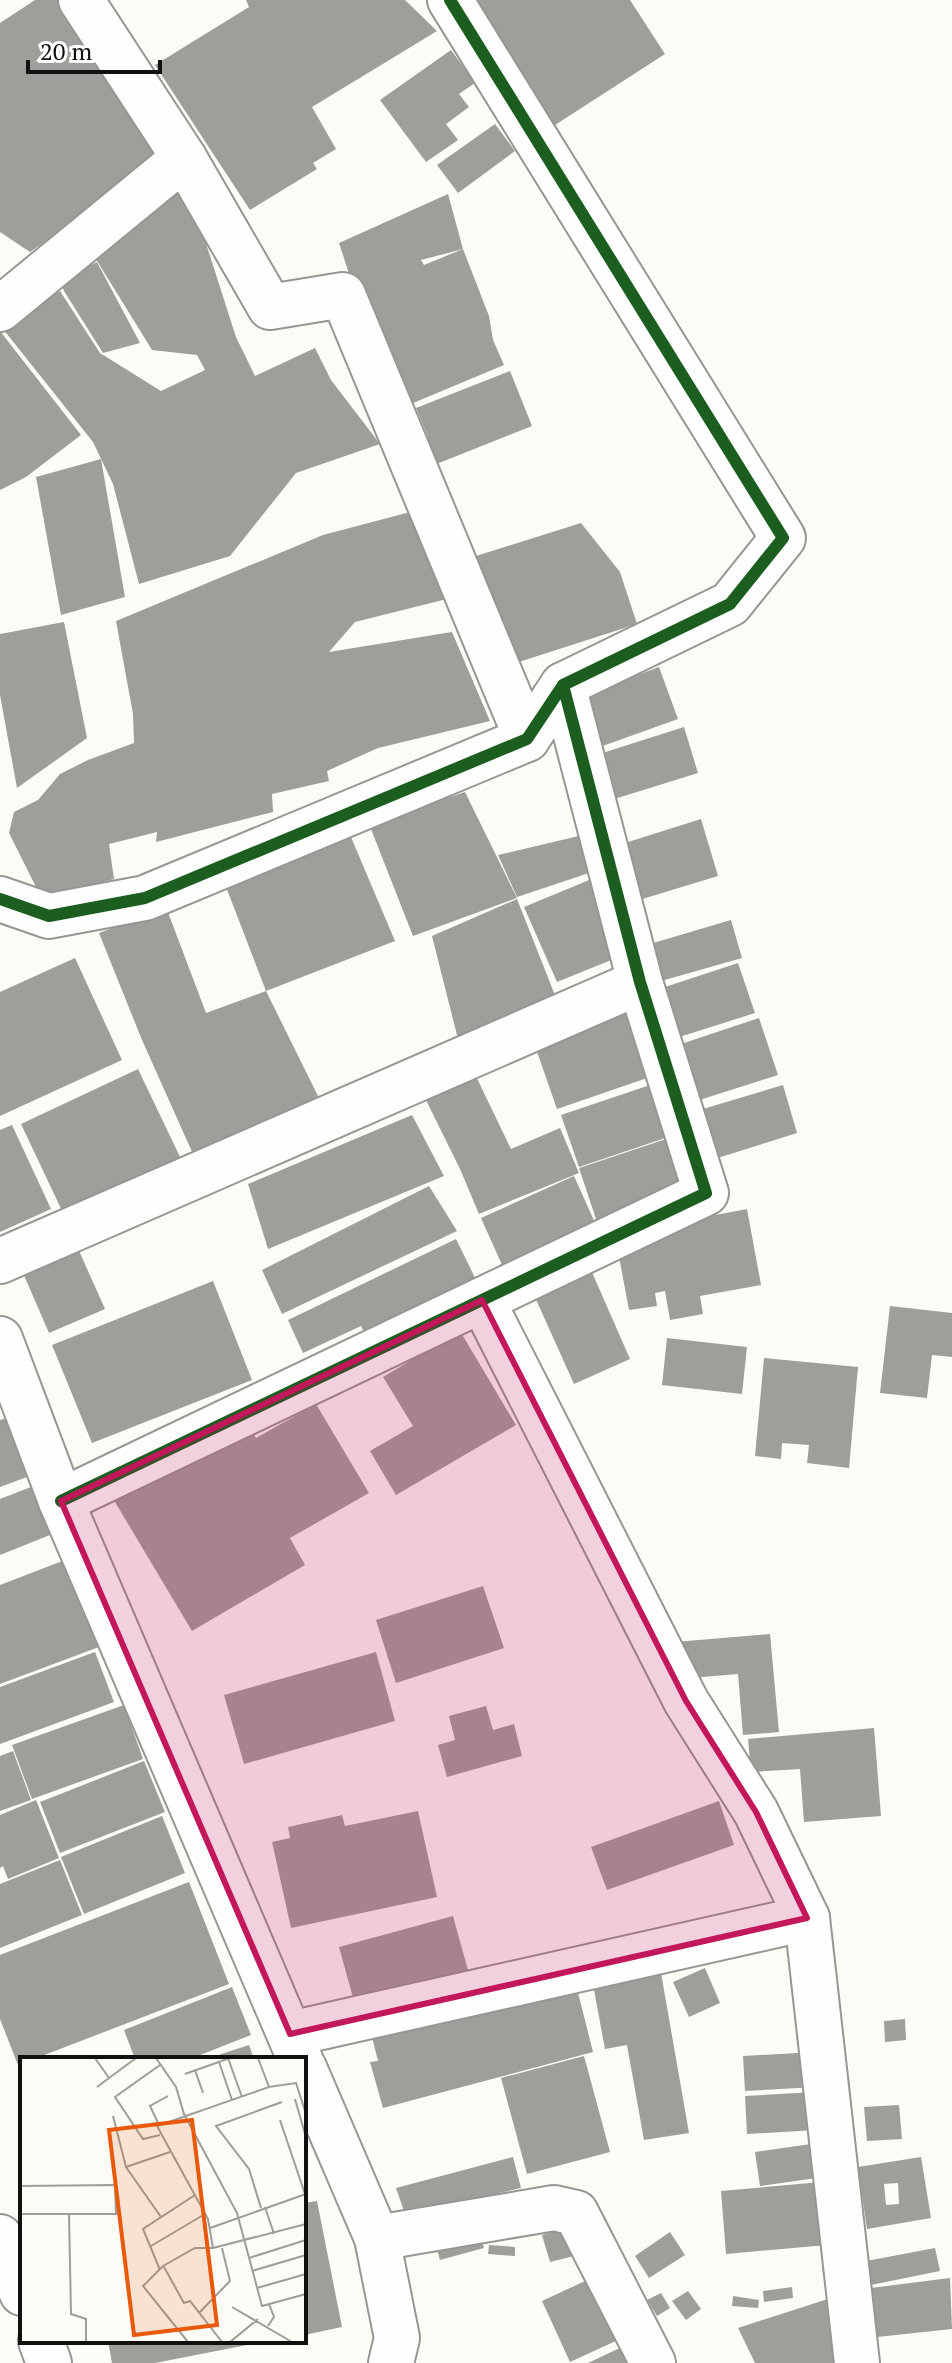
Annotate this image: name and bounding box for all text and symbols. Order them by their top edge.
scale bar [28,24,160,74]
text: 20 m [40,35,92,67]
inset map [20,2057,306,2343]

